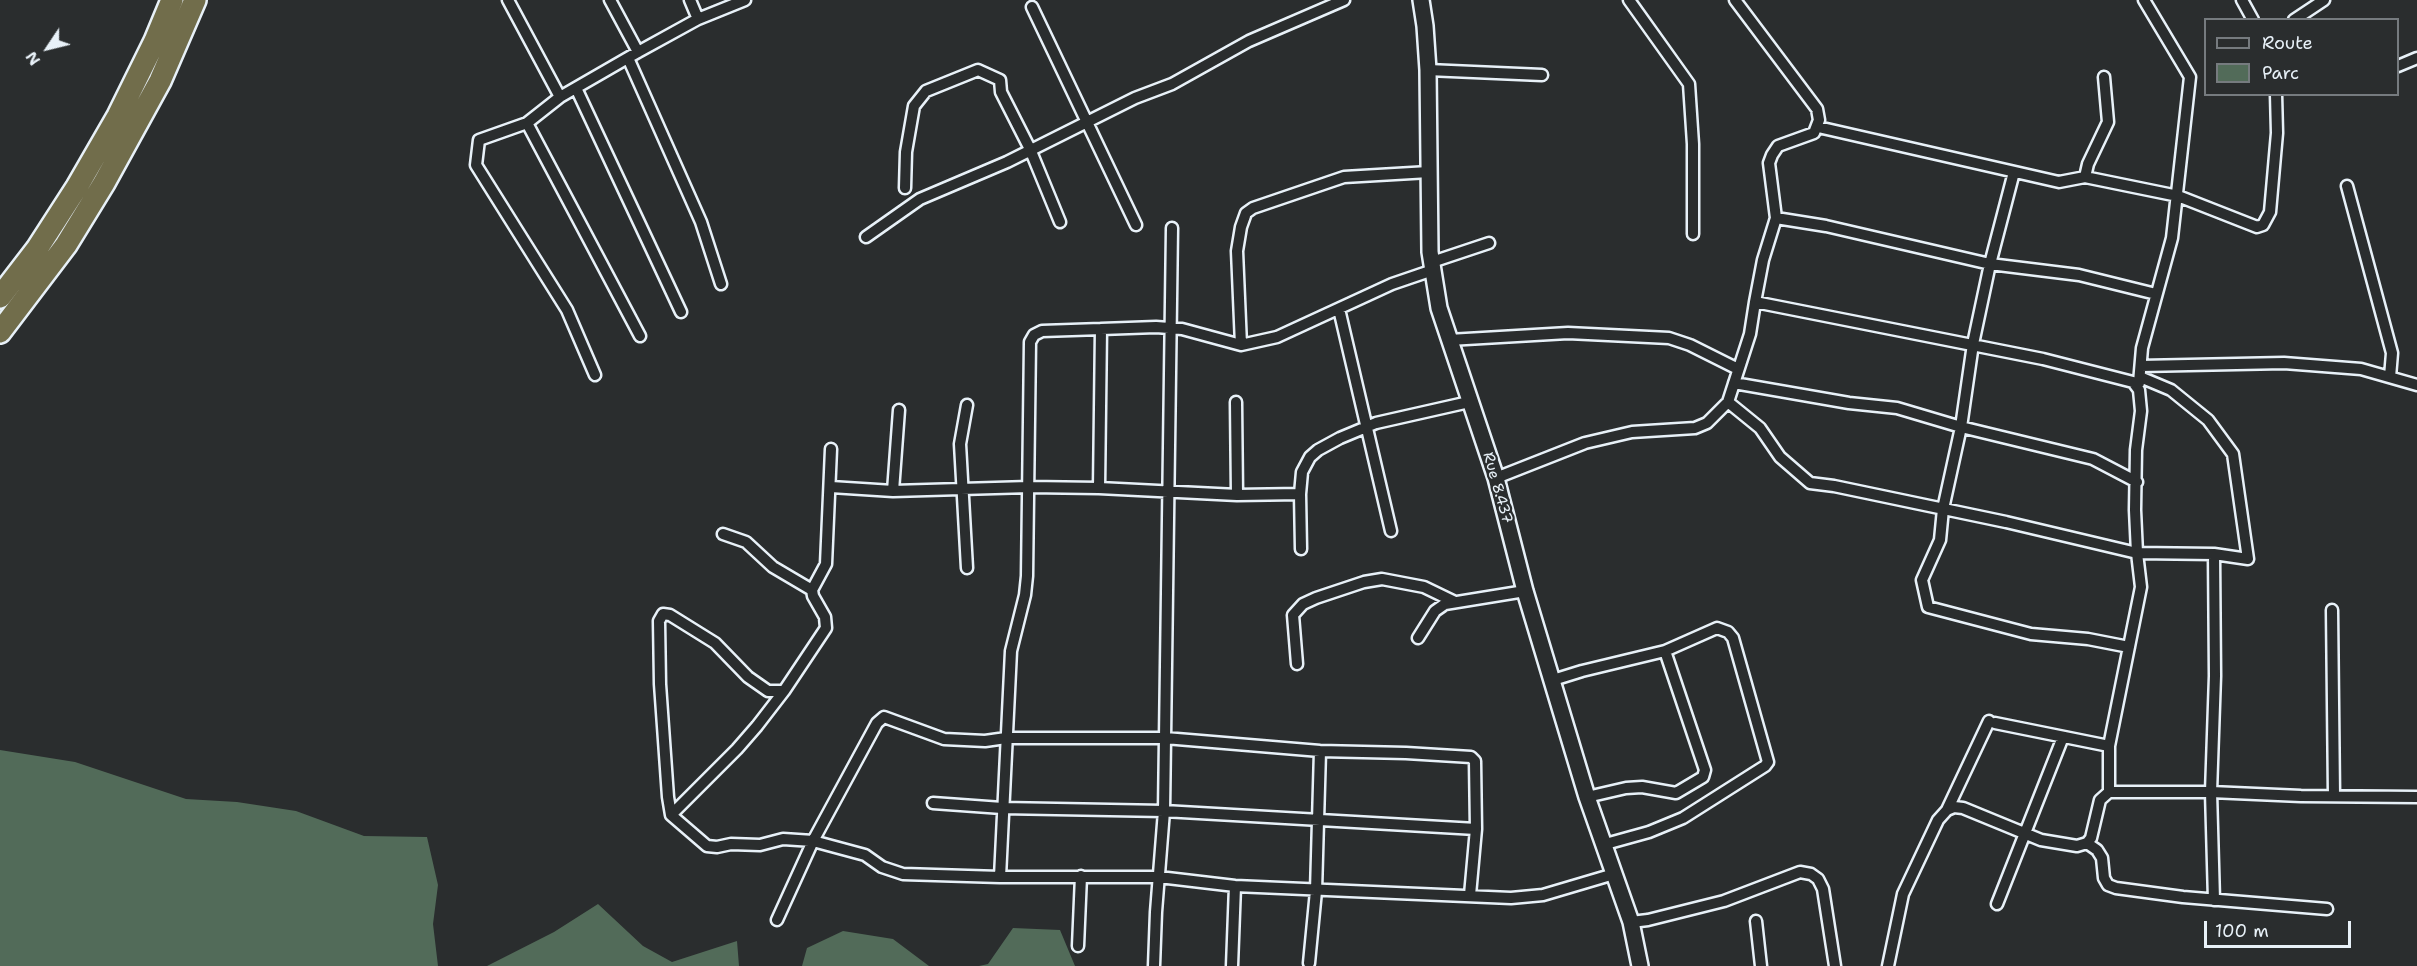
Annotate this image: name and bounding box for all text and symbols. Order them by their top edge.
north arrow [18,18,78,78]
legend [2204,18,2399,96]
text: Route [2262,31,2313,55]
text: N [21,47,45,70]
text: Parc [2262,61,2299,85]
street label: Rue 8.437 [1478,450,1516,526]
scale bar [2207,909,2354,947]
text: 100 m [2215,919,2269,943]

